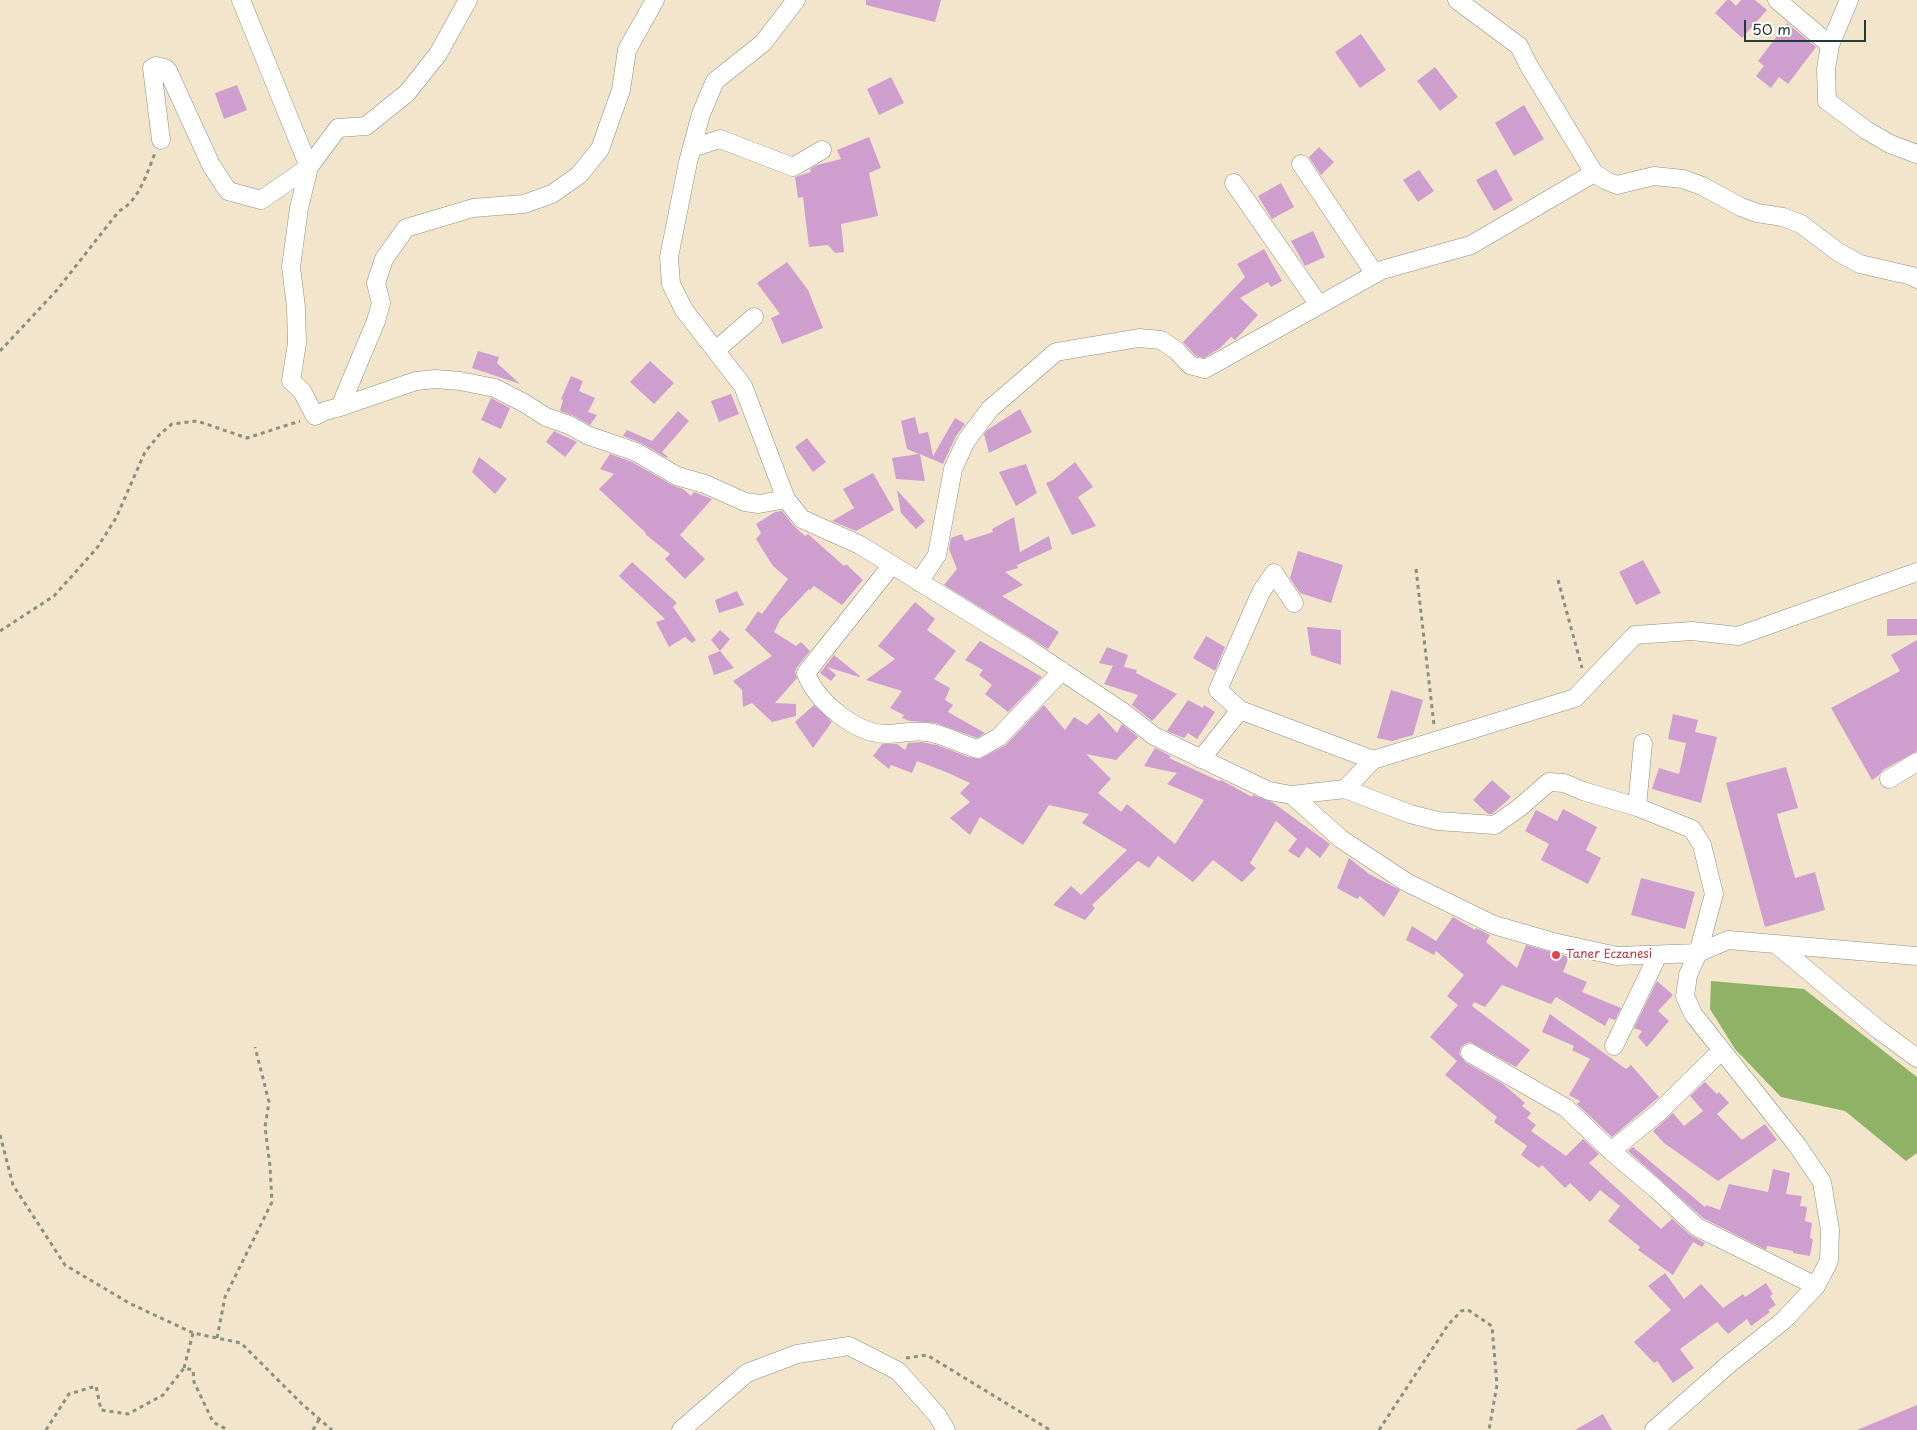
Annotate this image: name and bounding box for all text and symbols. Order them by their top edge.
scale bar [1747,10,1870,42]
text: 50 m [1752,17,1791,40]
place label: Taner Eczanesi [1566,948,1652,962]
marker: Taner Eczanesi [1550,949,1562,961]

